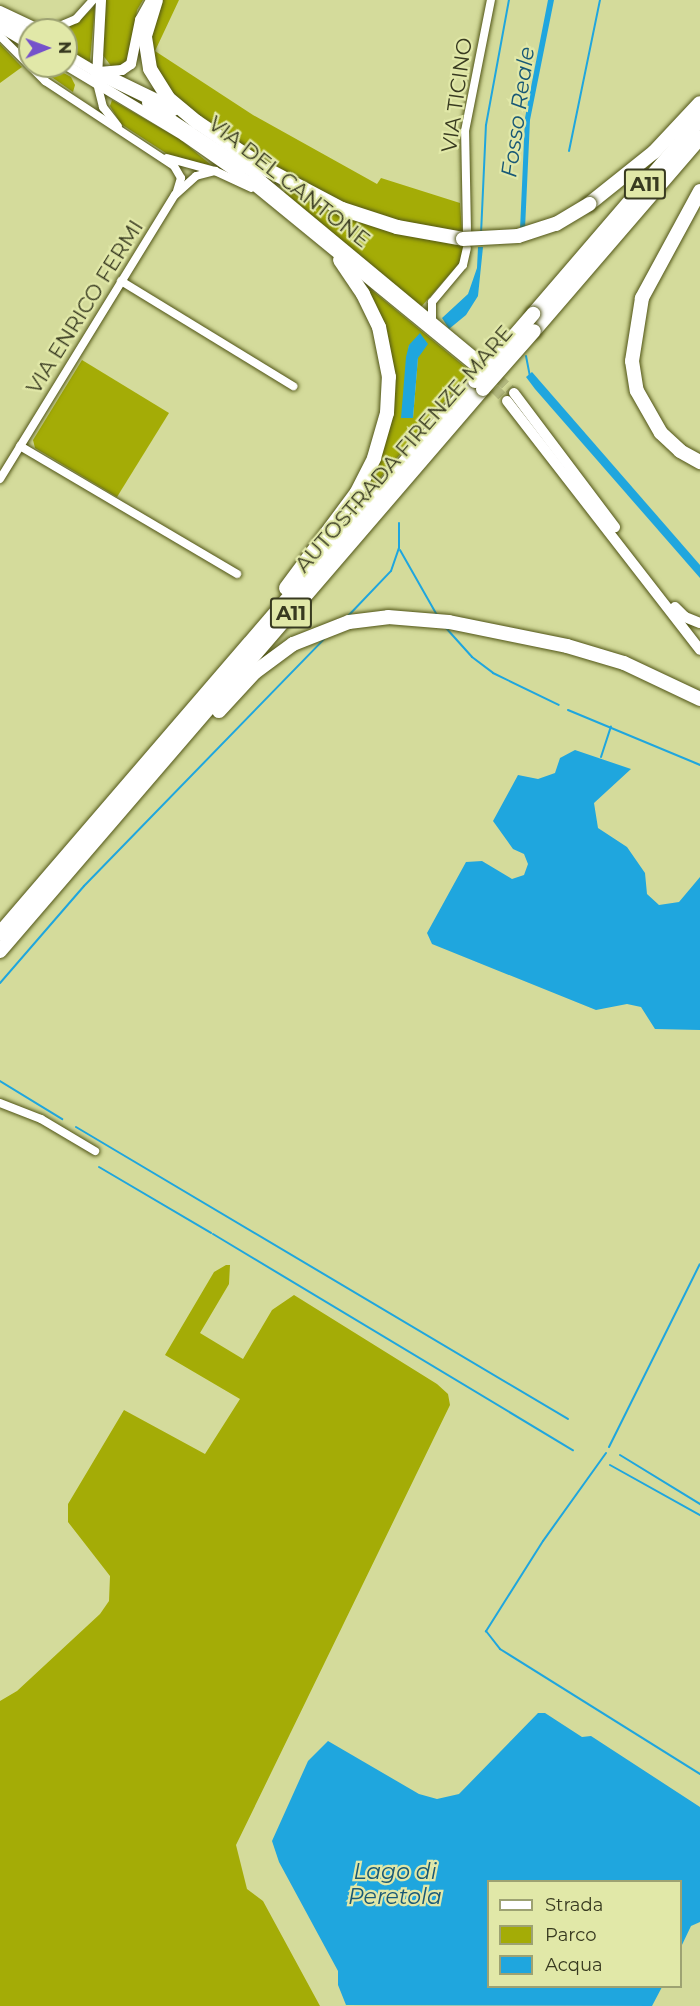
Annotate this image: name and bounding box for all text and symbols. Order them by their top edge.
north arrow [18,18,78,78]
street label: VIA TICINO [436,36,478,154]
text: N [55,41,74,54]
water label: Fosso Reale [496,45,540,179]
street label: VIA DEL CANTONE [203,111,375,253]
road number: A11 [622,167,668,201]
street label: VIA ENRICO FERMI [21,215,149,399]
street label: AUTOSTRADA FIRENZE-MARE [290,320,518,578]
road number: A11 [268,596,314,630]
water label: Lago di Peretola [348,1858,442,1910]
legend [487,1880,682,1988]
text: Strada [545,1894,603,1916]
text: Parco [545,1924,597,1946]
text: Acqua [545,1954,603,1976]

